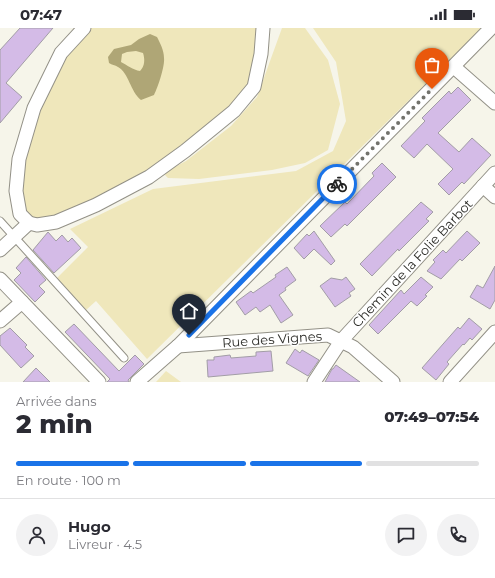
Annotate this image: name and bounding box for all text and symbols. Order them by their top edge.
text: 07:47 [20,5,62,24]
pin [415,48,449,89]
icon: bag [421,54,443,76]
courier [317,164,357,204]
icon: bike [326,173,348,195]
street label: Chemin de la Folie Barbot [348,196,476,330]
pin [172,294,206,335]
icon: home [178,300,200,322]
street label: Rue des Vignes [222,328,322,350]
text: Arrivée dans [16,393,97,409]
text: 07:49–07:54 [384,407,479,426]
text: 2 min [16,408,93,440]
text: En route · 100 m [16,472,121,488]
button: person [16,514,58,556]
button: chat [385,514,427,556]
button: phone [437,514,479,556]
text: Hugo [68,517,111,536]
text: Livreur · 4.5 [68,536,142,552]

